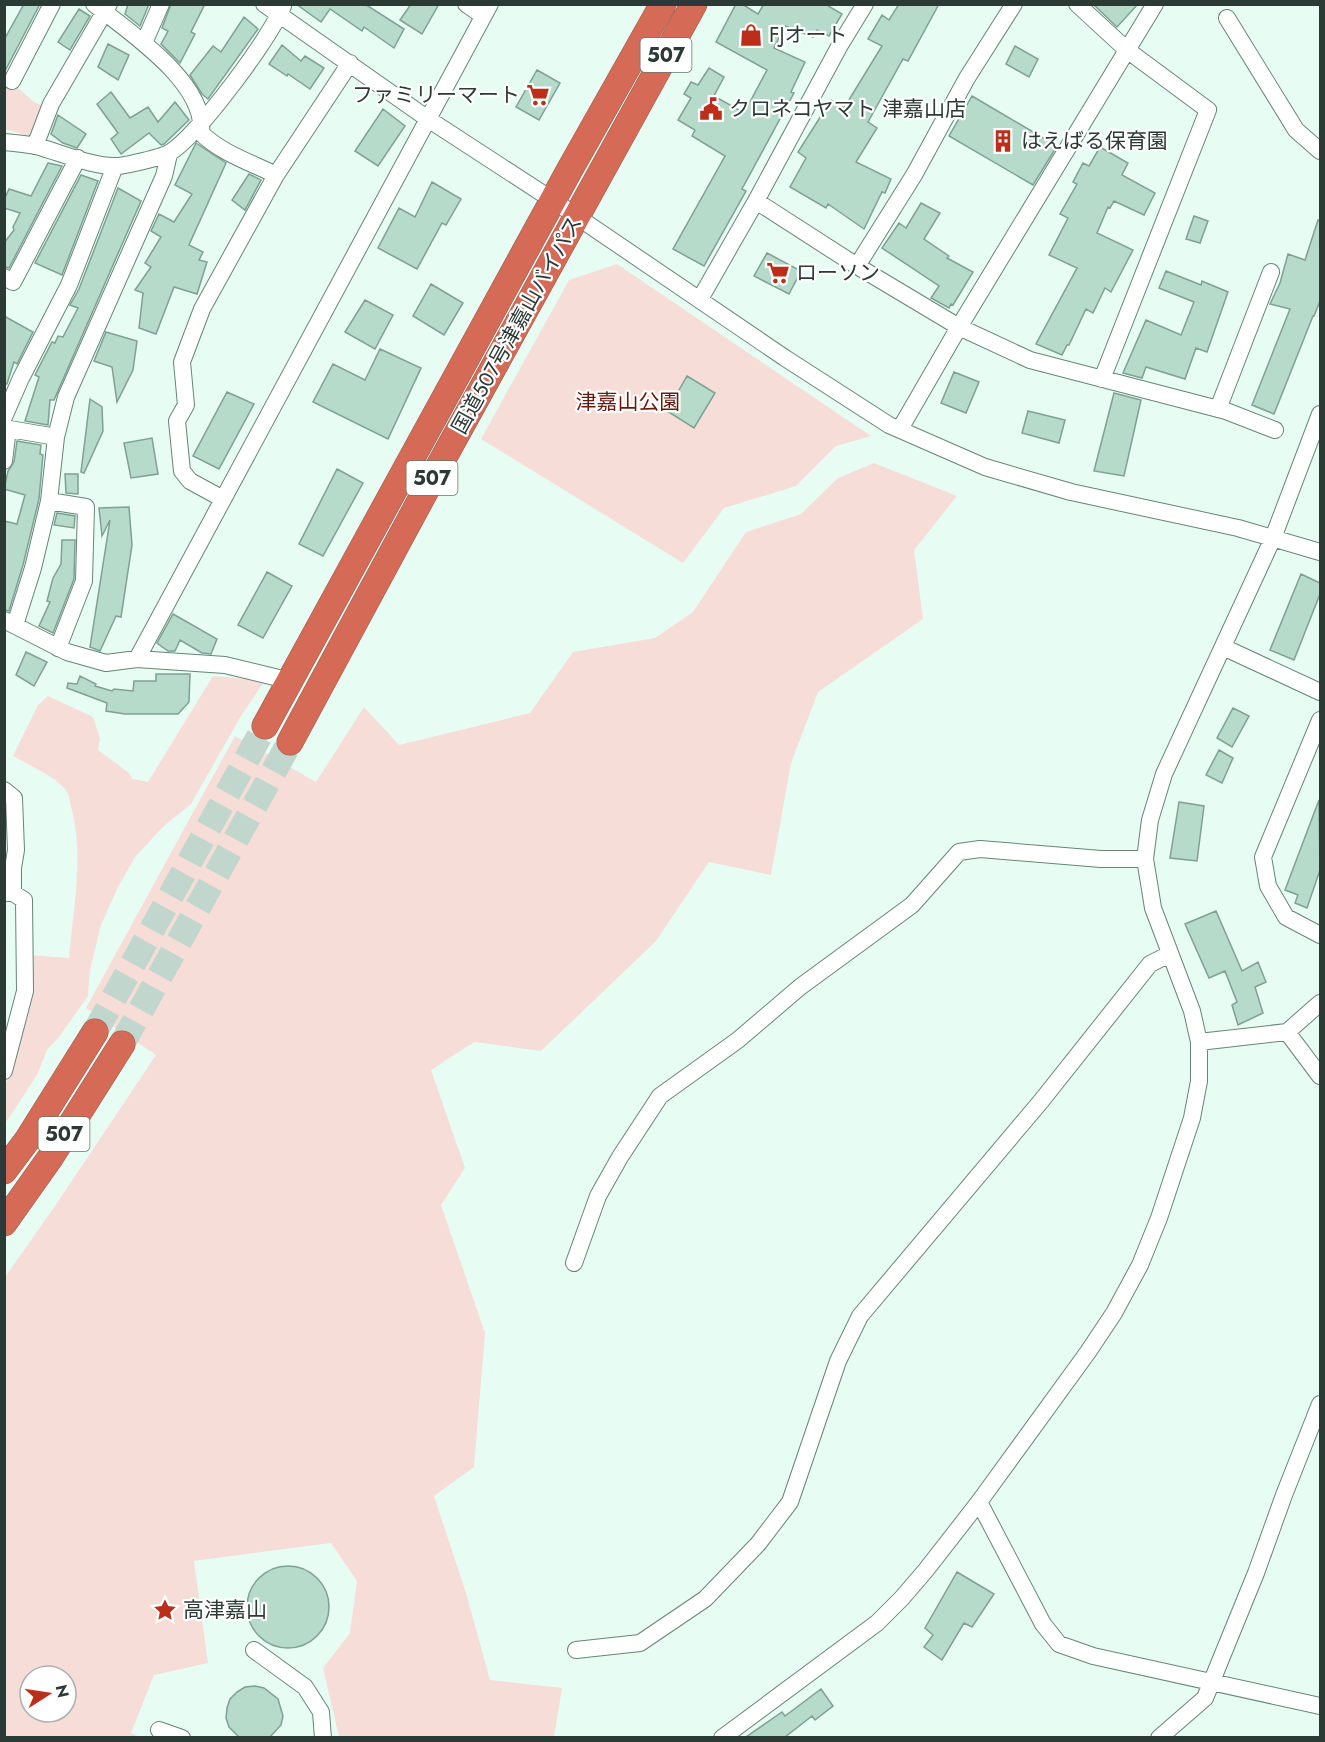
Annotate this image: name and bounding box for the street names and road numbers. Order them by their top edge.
road number: 507 [640,38,692,72]
street label: 国道507号津嘉山バイパス [444,211,590,439]
road number: 507 [406,461,458,495]
road number: 507 [38,1117,90,1151]

